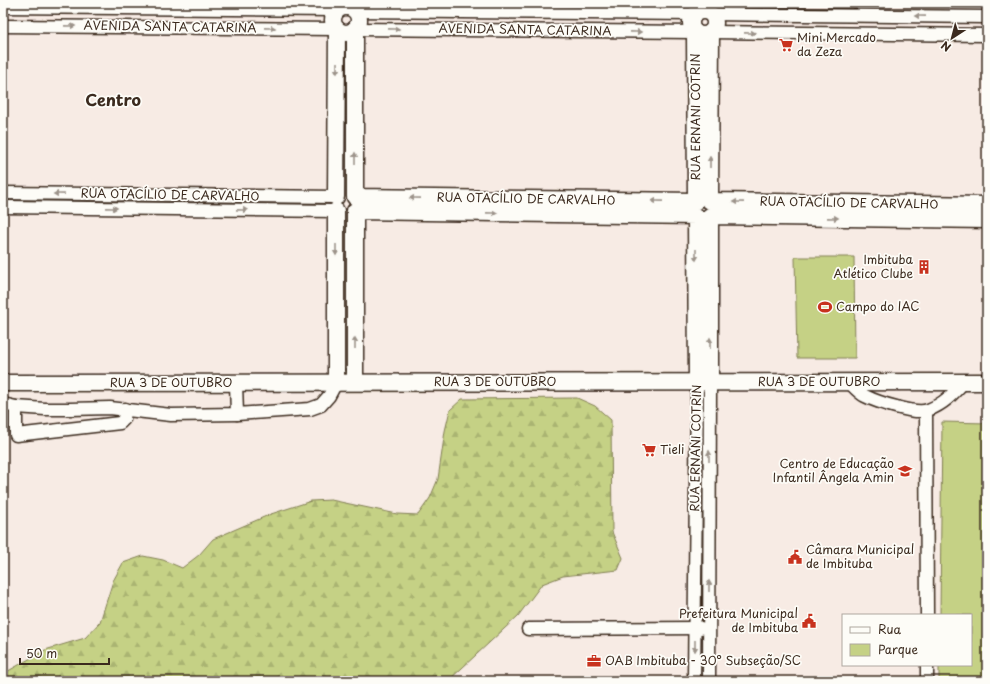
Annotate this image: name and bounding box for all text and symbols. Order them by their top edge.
one-way arrow [913,13,926,19]
street label: AVENIDA SANTA CATARINA [83,15,257,37]
street label: AVENIDA SANTA CATARINA [438,18,612,40]
north arrow [932,18,972,58]
one-way arrow [64,23,77,29]
one-way arrow [264,25,277,31]
one-way arrow [388,26,401,32]
one-way arrow [630,28,642,35]
place label: Mini Mercado da Zeza [797,28,876,60]
one-way arrow [744,30,757,36]
supermarket icon: Mini Mercado da Zeza [778,37,794,53]
text: N [937,37,954,56]
street label: RUA ERNANI COTRIN [686,53,704,181]
one-way arrow [333,62,340,74]
district label: Centro [85,87,141,111]
one-way arrow [352,151,358,164]
one-way arrow [707,155,713,168]
street label: RUA OTACÍLIO DE CARVALHO [80,183,260,205]
street label: RUA OTACÍLIO DE CARVALHO [436,187,616,209]
one-way arrow [52,191,65,197]
street label: RUA OTACÍLIO DE CARVALHO [759,191,939,213]
one-way arrow [408,195,421,201]
one-way arrow [650,198,663,204]
one-way arrow [731,199,744,205]
one-way arrow [106,205,119,211]
one-way arrow [236,207,249,213]
one-way arrow [486,210,499,216]
one-way arrow [827,215,840,221]
one-way arrow [333,244,339,257]
one-way arrow [693,249,699,262]
place label: Imbituba Atlético Clube [833,250,914,282]
building icon: Imbituba Atlético Clube [916,259,932,275]
place label: Campo do IAC [836,297,920,315]
sports icon: Campo do IAC [817,299,833,315]
one-way arrow [352,336,358,349]
one-way arrow [707,336,713,349]
street label: RUA 3 DE OUTUBRO [434,372,556,390]
street label: RUA 3 DE OUTUBRO [758,372,880,390]
street label: RUA 3 DE OUTUBRO [110,373,232,391]
street label: RUA ERNANI COTRIN [685,384,705,512]
place label: Tieli [660,440,684,458]
supermarket icon: Tieli [641,442,657,458]
one-way arrow [706,450,713,462]
place label: Centro de Educação Infantil Ângela Amin [773,454,894,486]
school or university icon: Centro de Educação Infantil Ângela Amin [897,463,913,479]
place label: Câmara Municipal de Imbituba [806,540,914,572]
public building icon: Câmara Municipal de Imbituba [787,549,803,565]
one-way arrow [706,579,712,592]
place label: Prefeitura Municipal de Imbituba [679,604,799,636]
public building icon: Prefeitura Municipal de Imbituba [801,613,817,629]
legend [842,614,972,666]
text: Rua [878,620,902,638]
scale bar [20,640,109,666]
one-way arrow [692,640,698,653]
text: Parque [878,640,918,658]
text: 50 m [26,644,57,662]
place label: OAB Imbituba - 30° Subseção/SC [605,651,801,669]
office icon: OAB Imbituba - 30° Subseção/SC [586,653,602,669]

